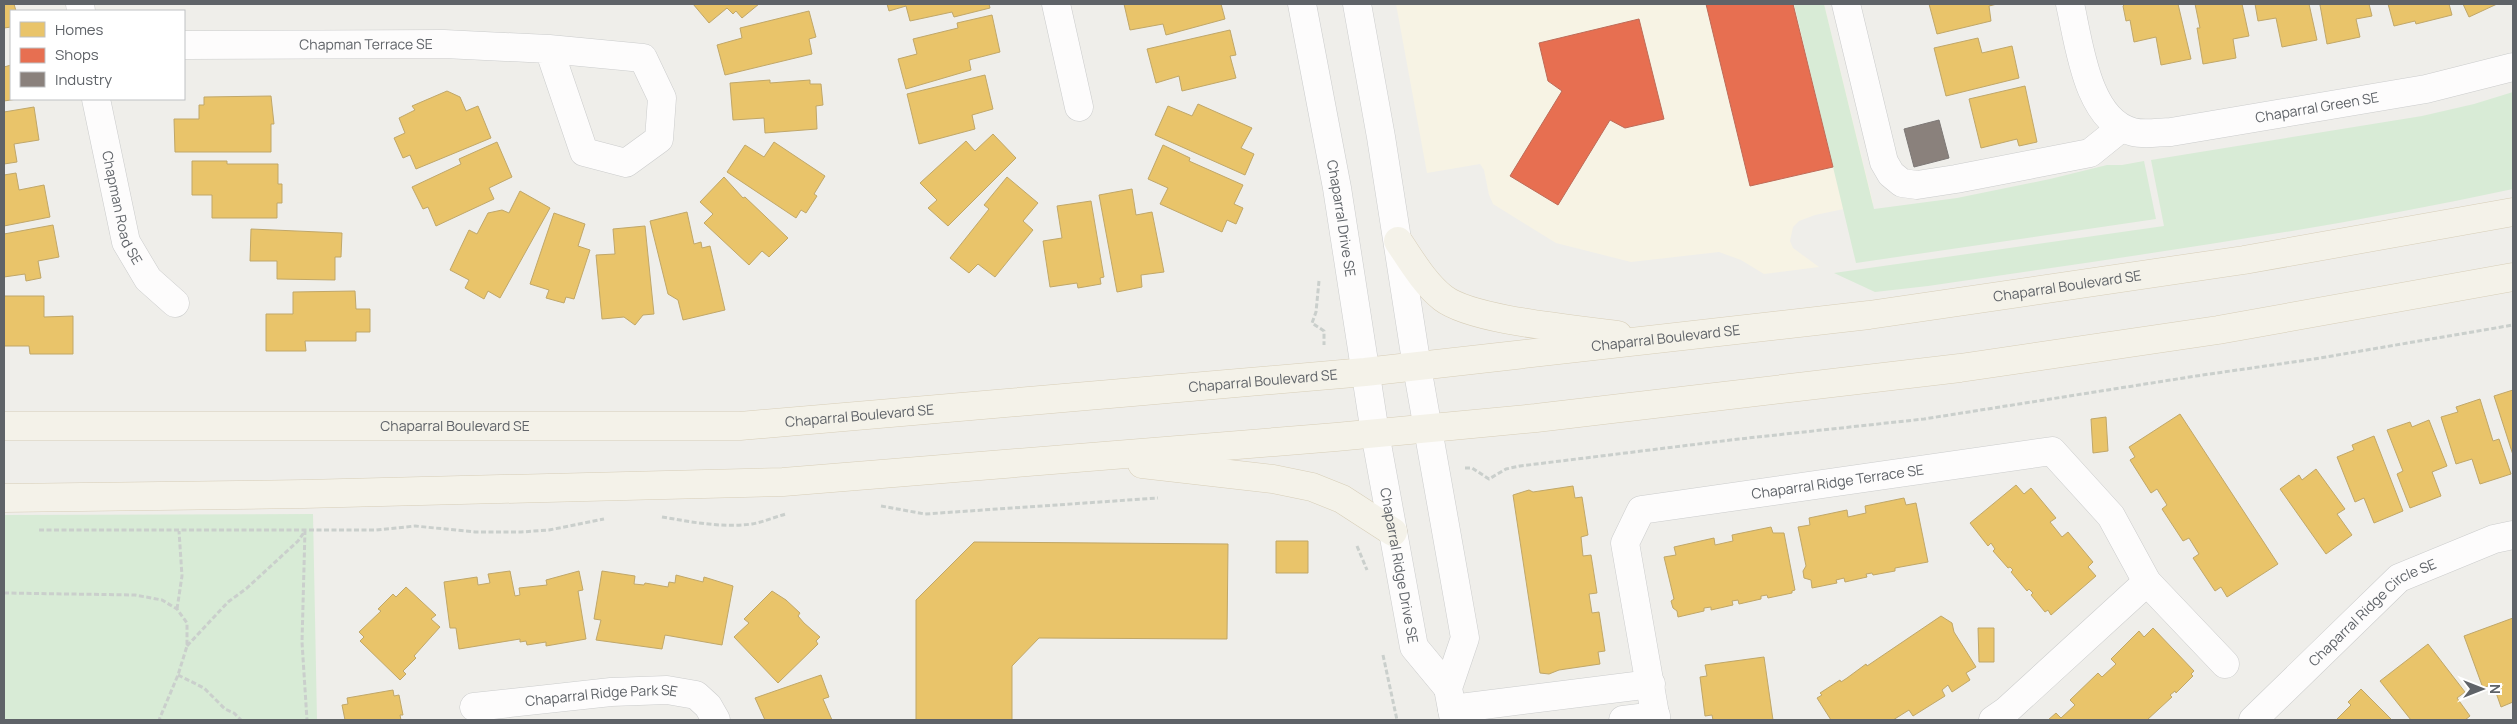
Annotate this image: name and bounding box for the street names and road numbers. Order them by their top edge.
street label: Chapman Terrace SE [299,34,433,54]
street label: Chaparral Green SE [2254,87,2380,127]
street label: Chapman Road SE [98,149,147,268]
street label: Chaparral Drive SE [1323,158,1361,278]
street label: Chaparral Boulevard SE [1992,265,2143,306]
street label: Chaparral Boulevard SE [1590,320,1741,355]
street label: Chaparral Boulevard SE [1188,364,1338,396]
street label: Chaparral Boulevard SE [784,399,935,431]
street label: Chaparral Boulevard SE [380,416,530,435]
street label: Chaparral Ridge Terrace SE [1750,460,1925,503]
street label: Chaparral Ridge Drive SE [1376,486,1423,645]
street label: Chaparral Ridge Circle SE [2304,554,2439,670]
street label: Chaparral Ridge Park SE [524,680,679,710]

